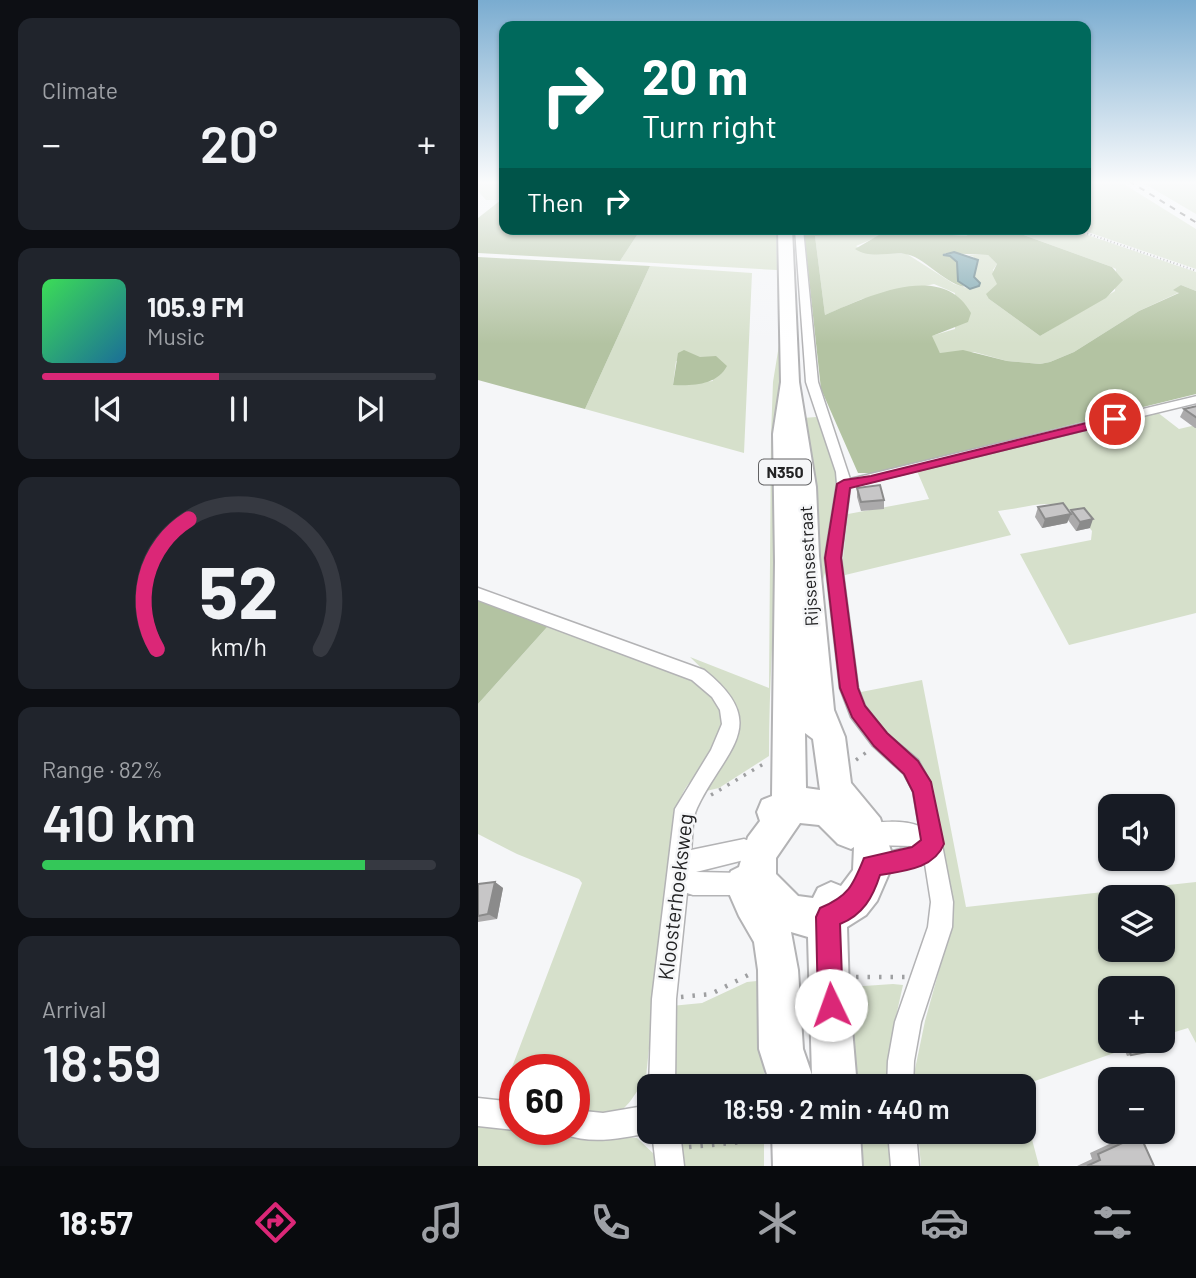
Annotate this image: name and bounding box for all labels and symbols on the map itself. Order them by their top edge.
pin [1085,389,1145,449]
road number: N350 [759,460,811,485]
street label: Rijssensestraat [794,505,822,627]
street label: Kloosterhoeksweg [652,812,697,982]
position arrow [794,968,868,1042]
speed limit sign: 60 [499,1054,590,1145]

